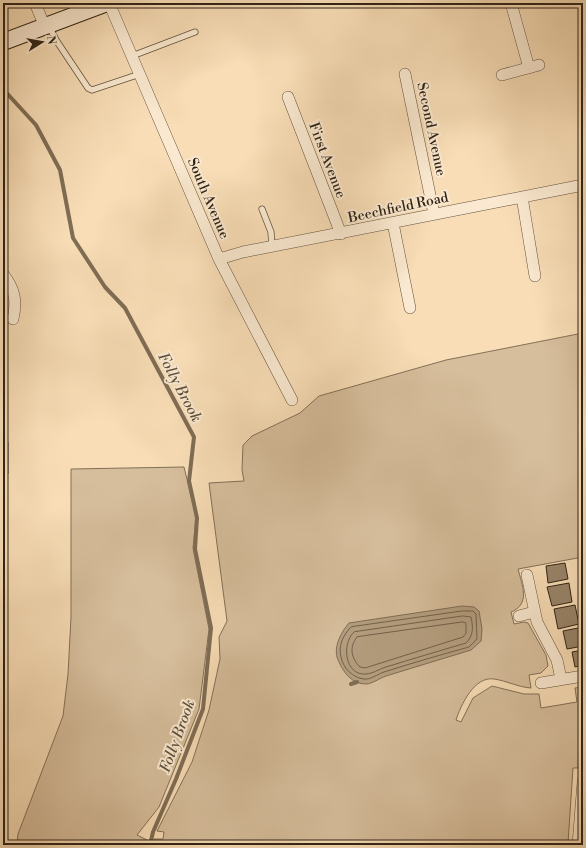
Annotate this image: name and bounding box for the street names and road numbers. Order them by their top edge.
street label: Second Avenue [412,81,450,178]
street label: First Avenue [304,120,350,201]
street label: South Avenue [183,155,233,242]
street label: Beechfield Road [345,189,450,228]

